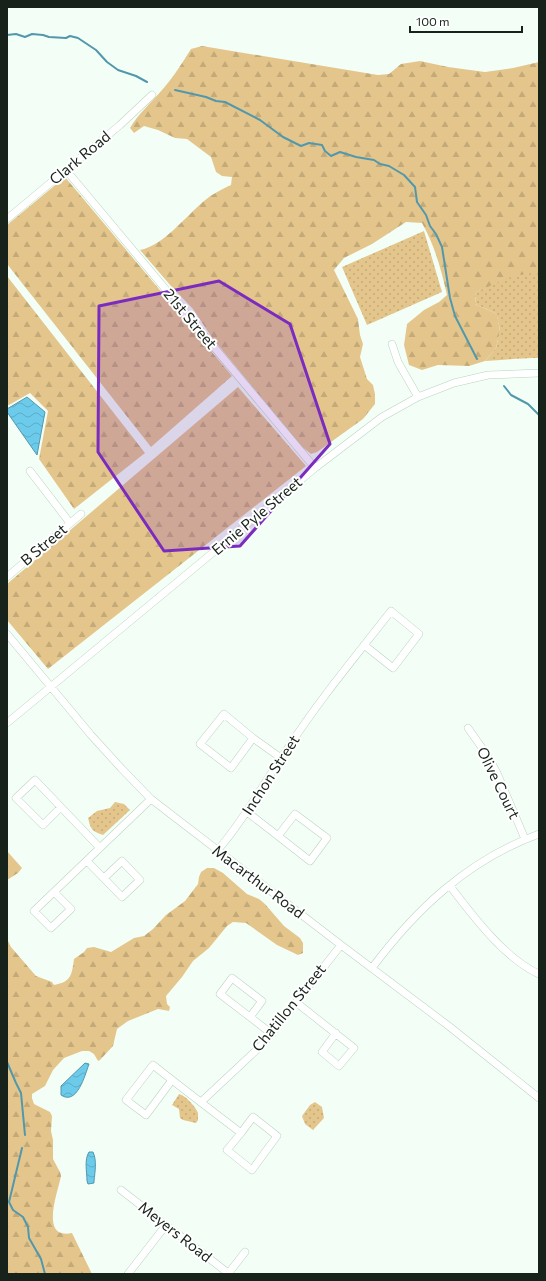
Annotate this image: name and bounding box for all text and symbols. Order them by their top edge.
scale bar [410,8,522,34]
text: 100 m [416,14,450,28]
street label: Clark Road [45,127,113,188]
street label: 21st Street [160,285,221,352]
street label: Ernie Pyle Street [208,472,305,558]
street label: B Street [17,520,70,569]
street label: Inchon Street [238,731,303,818]
street label: Olive Court [474,744,524,822]
street label: Macarthur Road [209,841,308,922]
street label: Chatillon Street [248,960,329,1055]
street label: Meyers Road [135,1197,216,1265]

